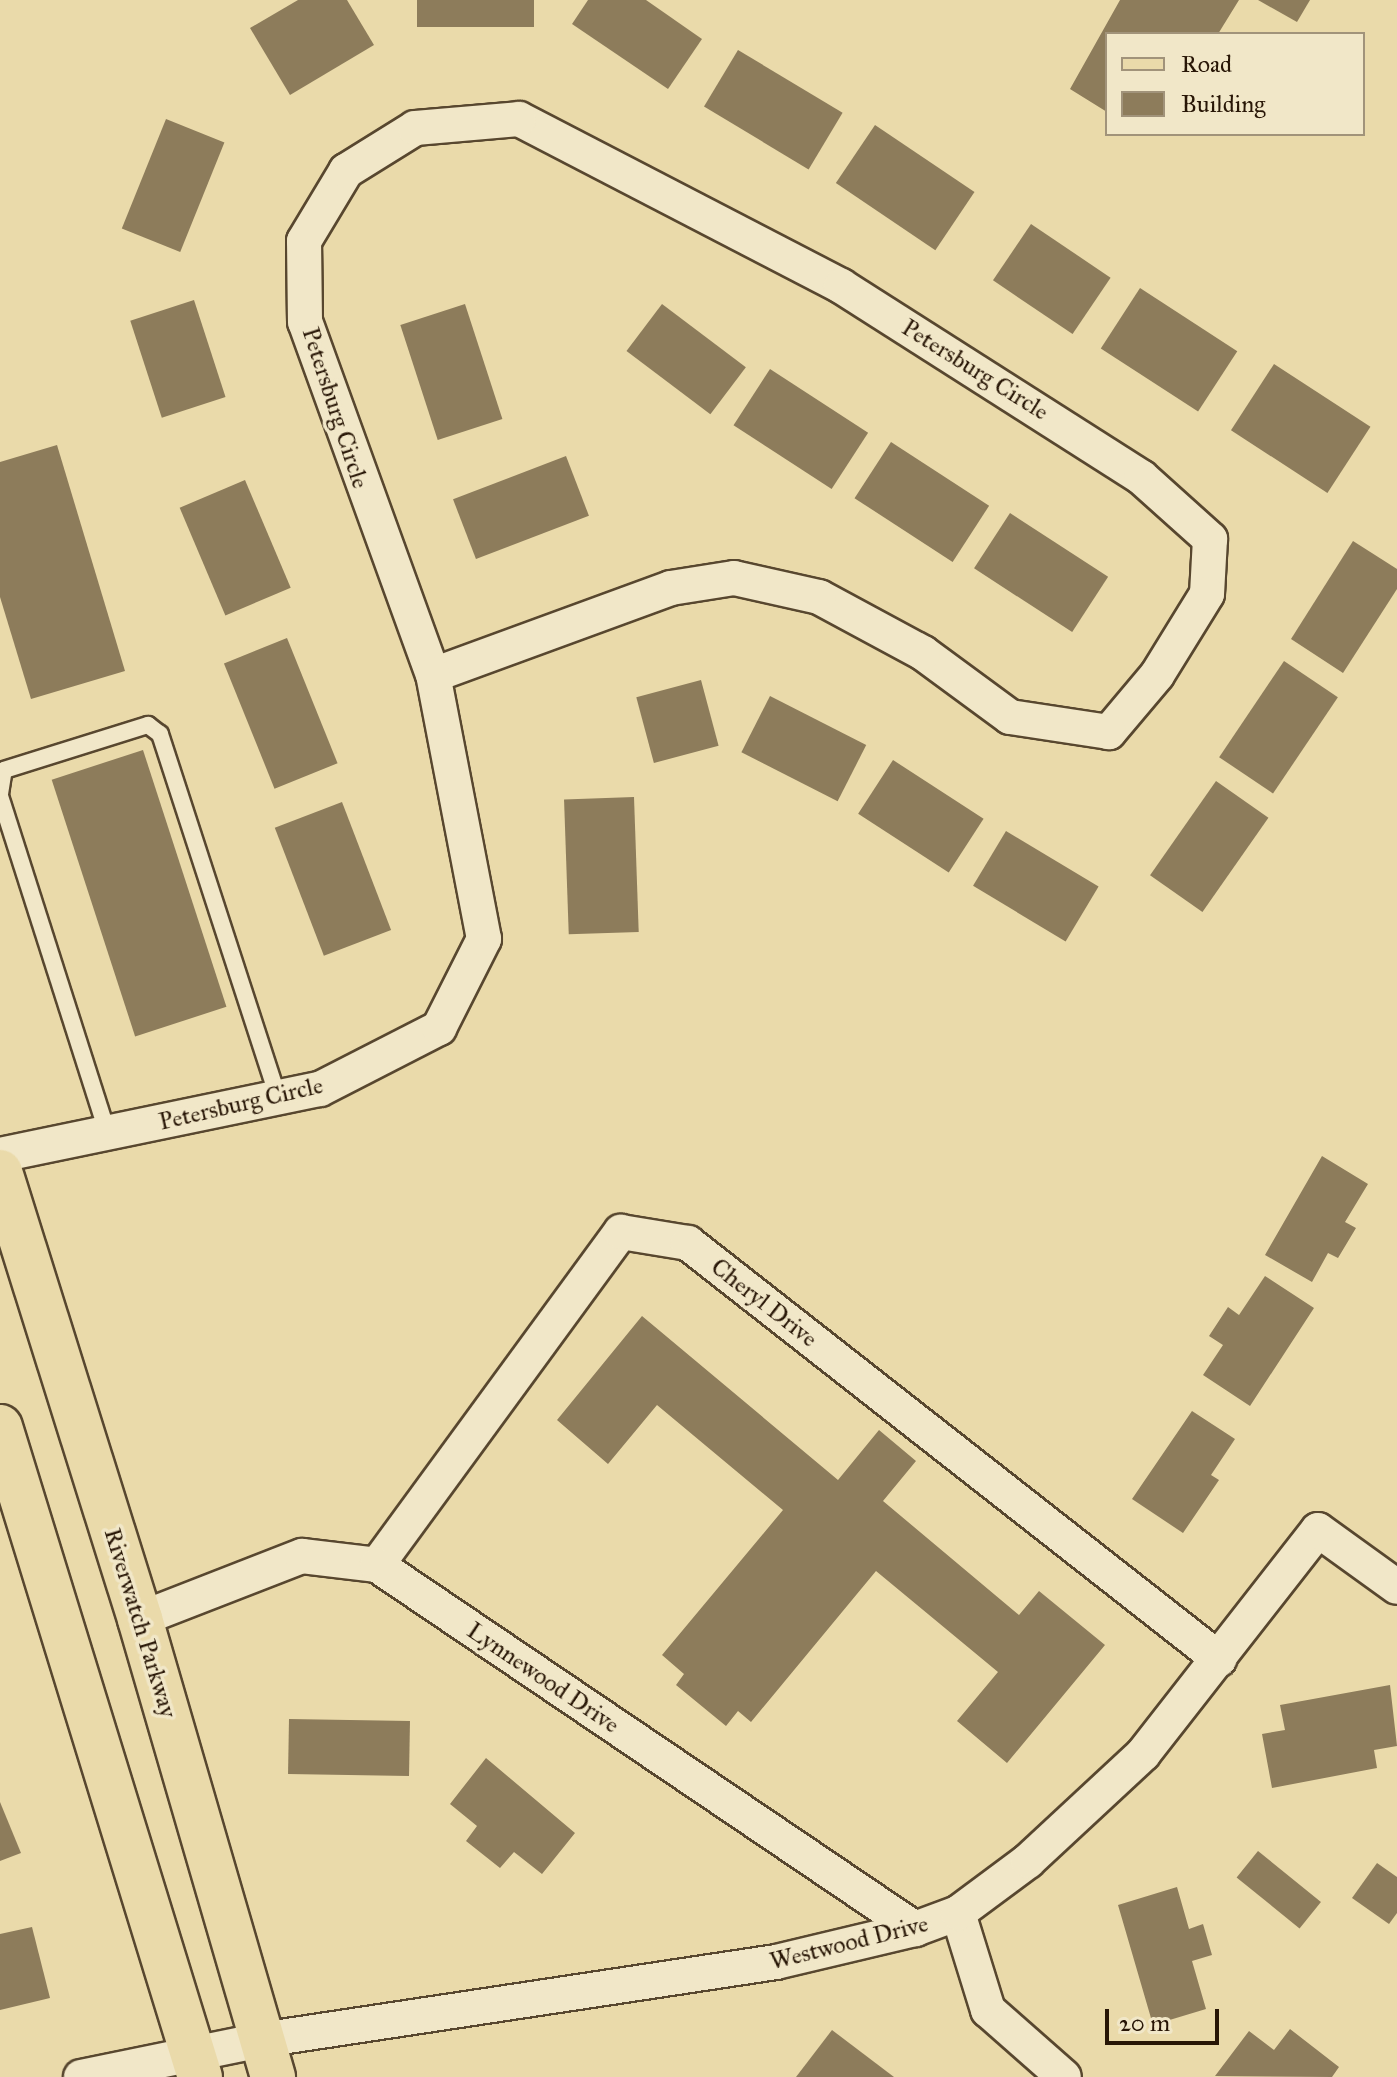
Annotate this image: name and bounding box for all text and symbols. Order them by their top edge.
legend [1105,32,1365,136]
text: Road [1181,49,1232,79]
text: Building [1181,89,1266,119]
street label: Petersburg Circle [896,313,1054,427]
street label: Petersburg Circle [295,324,375,492]
street label: Petersburg Circle [156,1071,326,1137]
street label: Cheryl Drive [705,1253,823,1353]
street label: Riverwatch Parkway [97,1525,183,1721]
street label: Lynnewood Drive [461,1616,625,1740]
street label: Westwood Drive [767,1909,931,1977]
scale bar [1109,1993,1223,2043]
text: 20 m [1119,2008,1170,2038]

